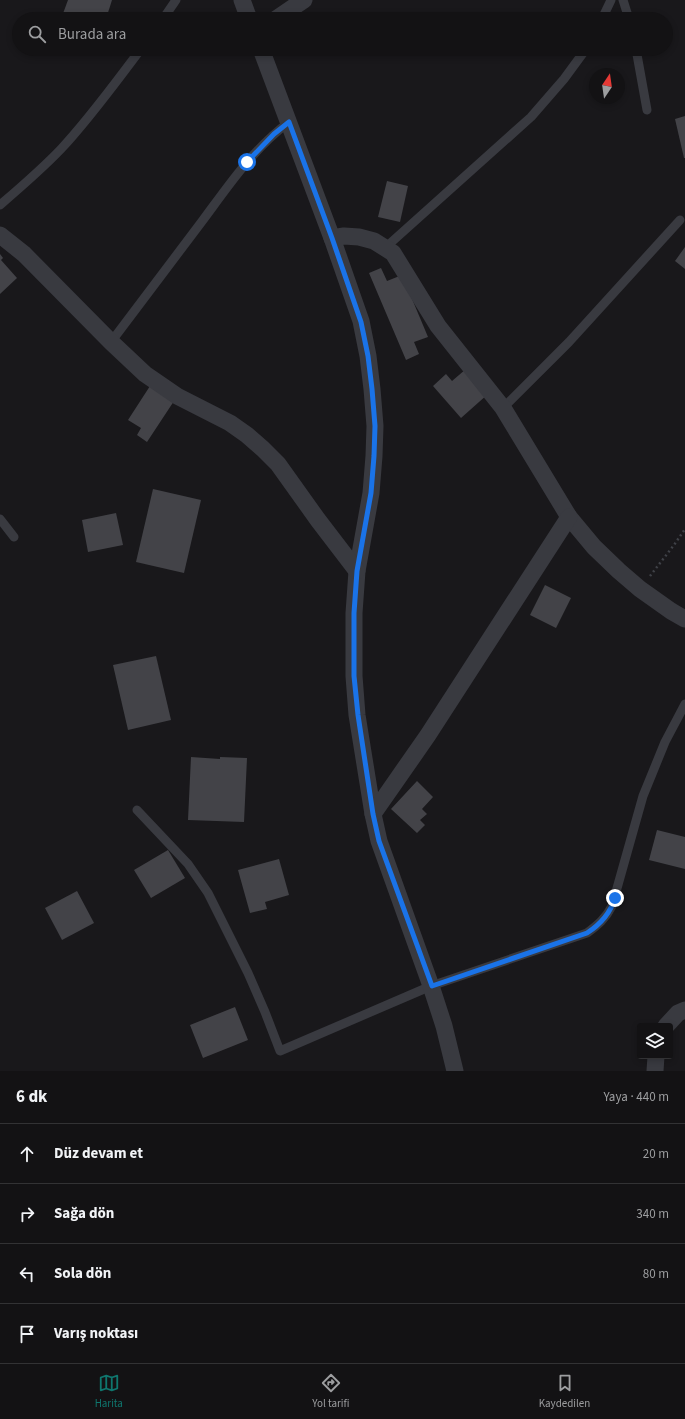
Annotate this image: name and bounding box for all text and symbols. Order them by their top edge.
search box [12,12,673,56]
icon: search [26,23,48,45]
text: Burada ara [58,24,126,45]
north arrow [589,68,625,104]
route start [238,153,256,171]
route end [606,889,624,907]
map controls [637,1023,673,1059]
button: layers [637,1023,673,1059]
text: 6 dk [16,1085,47,1109]
text: Yaya · 440 m [604,1088,669,1106]
icon: ahead [16,1143,38,1165]
text: Düz devam et [54,1143,143,1164]
text: 20 m [643,1145,669,1163]
icon: right [16,1203,38,1225]
text: Sağa dön [54,1203,114,1224]
text: 340 m [636,1205,669,1223]
icon: left [16,1263,38,1285]
text: Sola dön [54,1263,111,1284]
text: 80 m [643,1265,669,1283]
icon: arrive [16,1323,38,1345]
text: Varış noktası [54,1323,138,1344]
tab: Harita [95,1372,123,1411]
tab: Yol tarifi [312,1372,349,1411]
tab: Kaydedilen [539,1372,590,1411]

